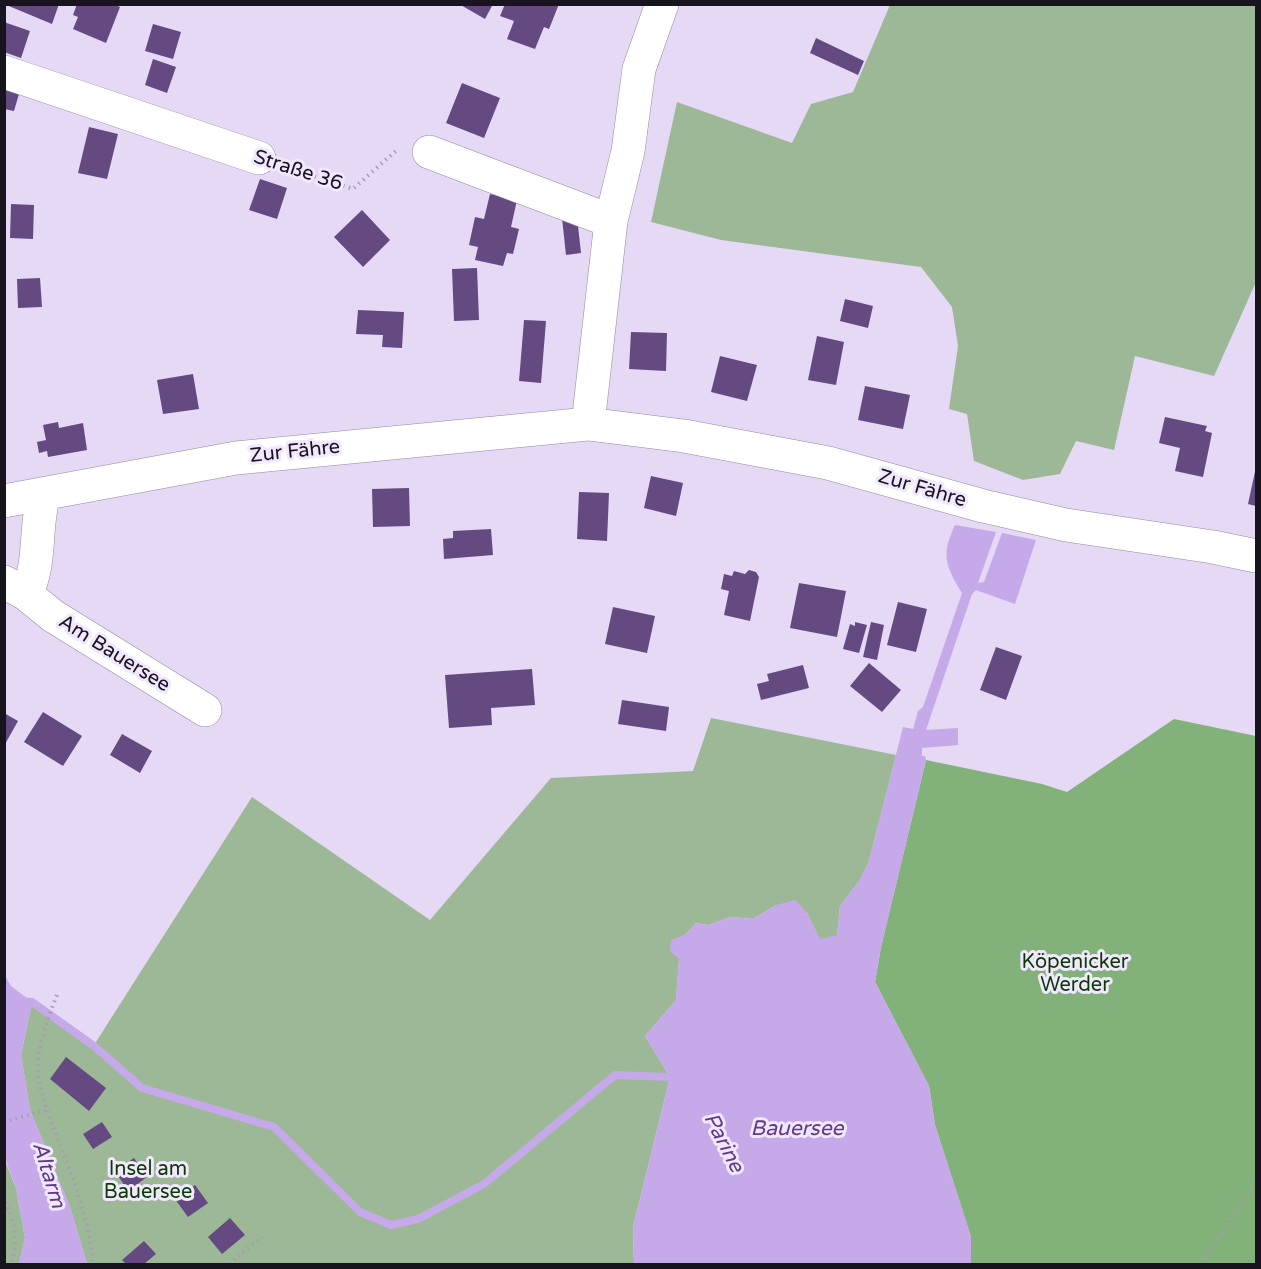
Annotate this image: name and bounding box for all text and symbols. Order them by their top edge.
street label: Straße 36 [250,145,346,197]
street label: Zur Fähre [249,435,341,469]
street label: Zur Fähre [875,465,969,513]
street label: Am Bauersee [54,610,174,698]
park label: Köpenicker Werder [1021,951,1129,998]
water label: Parine [697,1109,749,1177]
water label: Bauersee [751,1116,843,1142]
water label: Altarm [26,1139,70,1211]
park label: Insel am Bauersee [104,1158,192,1205]

